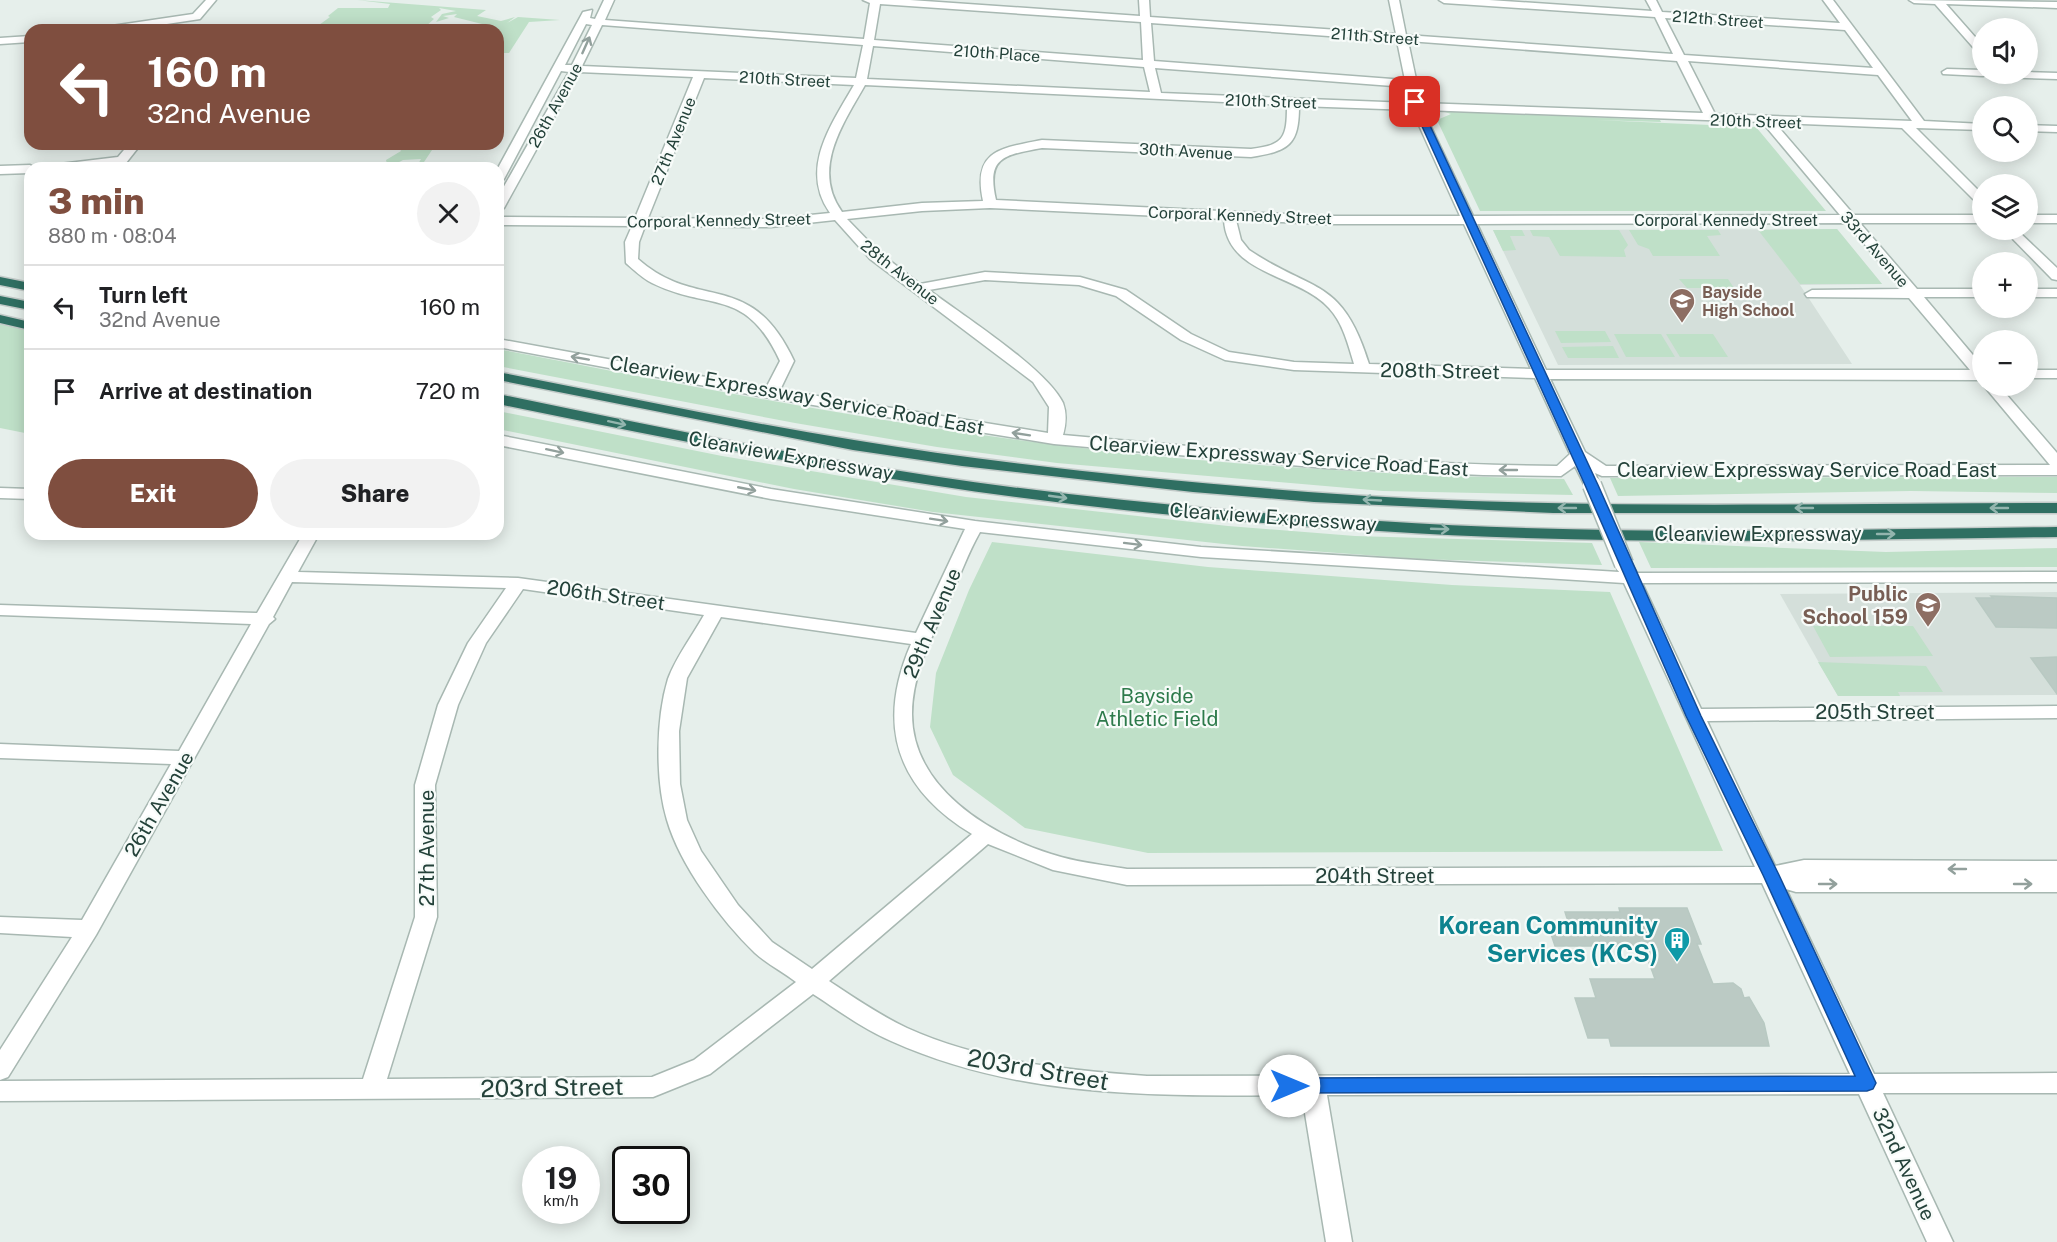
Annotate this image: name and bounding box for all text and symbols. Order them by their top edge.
street label: 212th Street [1672,7,1764,32]
map controls [1972,18,2038,396]
button: sound [1972,18,2038,84]
street label: 211th Street [1330,24,1420,49]
one-way arrow [581,37,593,55]
street label: 210th Place [953,41,1041,66]
text: 160 m [147,47,267,96]
icon: left [48,48,126,126]
street label: 26th Avenue [524,60,586,151]
street label: 210th Street [739,68,831,91]
pin [1389,76,1440,127]
icon: arrive [1398,85,1431,118]
street label: 210th Street [1225,90,1317,113]
street label: 27th Avenue [647,94,700,188]
button: search [1972,96,2038,162]
text: 32nd Avenue [147,97,311,129]
street label: 210th Street [1710,110,1802,133]
street label: 30th Avenue [1139,140,1233,163]
button: layers [1972,174,2038,240]
text: 3 min [48,180,145,222]
button: close [417,182,480,245]
street label: Corporal Kennedy Street [1148,203,1332,228]
street label: 33rd Avenue [1836,207,1913,291]
street label: Corporal Kennedy Street [627,209,811,232]
street label: Corporal Kennedy Street [1634,211,1818,230]
text: 880 m · 08:04 [48,224,177,248]
street label: 28th Avenue [857,236,943,309]
button: + [1972,252,2038,318]
text: Turn left [99,282,188,308]
place label: Bayside High School [1702,283,1795,320]
school or university icon: Bayside High School [1667,286,1697,324]
icon: left [48,291,81,324]
text: 160 m [420,294,480,320]
text: 32nd Avenue [99,308,221,332]
button: − [1972,330,2038,396]
street label: Clearview Expressway Service Road East [608,350,986,440]
one-way arrow [571,352,591,363]
street label: 208th Street [1380,358,1500,384]
icon: arrive [48,375,81,408]
text: Arrive at destination [99,378,312,404]
text: 720 m [416,378,480,404]
one-way arrow [607,418,626,429]
street label: Clearview Expressway [687,426,896,486]
one-way arrow [1012,428,1031,439]
street label: Clearview Expressway Service Road East [1089,431,1469,481]
one-way arrow [546,446,565,458]
street label: Clearview Expressway Service Road East [1617,458,1997,482]
button: Exit [48,459,258,528]
button: Share [270,459,480,528]
one-way arrow [1499,464,1519,476]
one-way arrow [736,484,756,495]
one-way arrow [1047,492,1067,503]
one-way arrow [1362,494,1382,505]
street label: Clearview Expressway [1169,498,1378,536]
one-way arrow [1557,502,1577,514]
one-way arrow [1794,502,1814,514]
one-way arrow [1989,502,2009,514]
one-way arrow [929,515,949,526]
street label: Clearview Expressway [1654,522,1862,546]
one-way arrow [1430,524,1450,535]
one-way arrow [1875,528,1895,540]
one-way arrow [1122,539,1142,550]
street label: 29th Avenue [898,564,966,682]
street label: 206th Street [545,575,667,615]
place label: Public School 159 [1802,582,1908,629]
school or university icon: Public School 159 [1913,590,1943,628]
park label: Bayside Athletic Field [1096,684,1218,731]
street label: 205th Street [1815,700,1935,724]
street label: 26th Avenue [119,747,199,861]
street label: 27th Avenue [415,790,439,906]
one-way arrow [1947,863,1967,875]
street label: 204th Street [1315,864,1435,888]
one-way arrow [1818,878,1838,890]
one-way arrow [2013,878,2033,890]
place label: Korean Community Services (KCS) [1438,911,1658,967]
building icon: Korean Community Services (KCS) [1662,925,1692,963]
street label: 203rd Street [965,1043,1111,1095]
position arrow [1257,1054,1321,1118]
street label: 203rd Street [480,1072,624,1102]
street label: 32nd Avenue [1867,1104,1941,1224]
speed limit sign: 30 [612,1146,690,1224]
text: 19 [545,1160,577,1196]
text: km/h [543,1192,579,1209]

